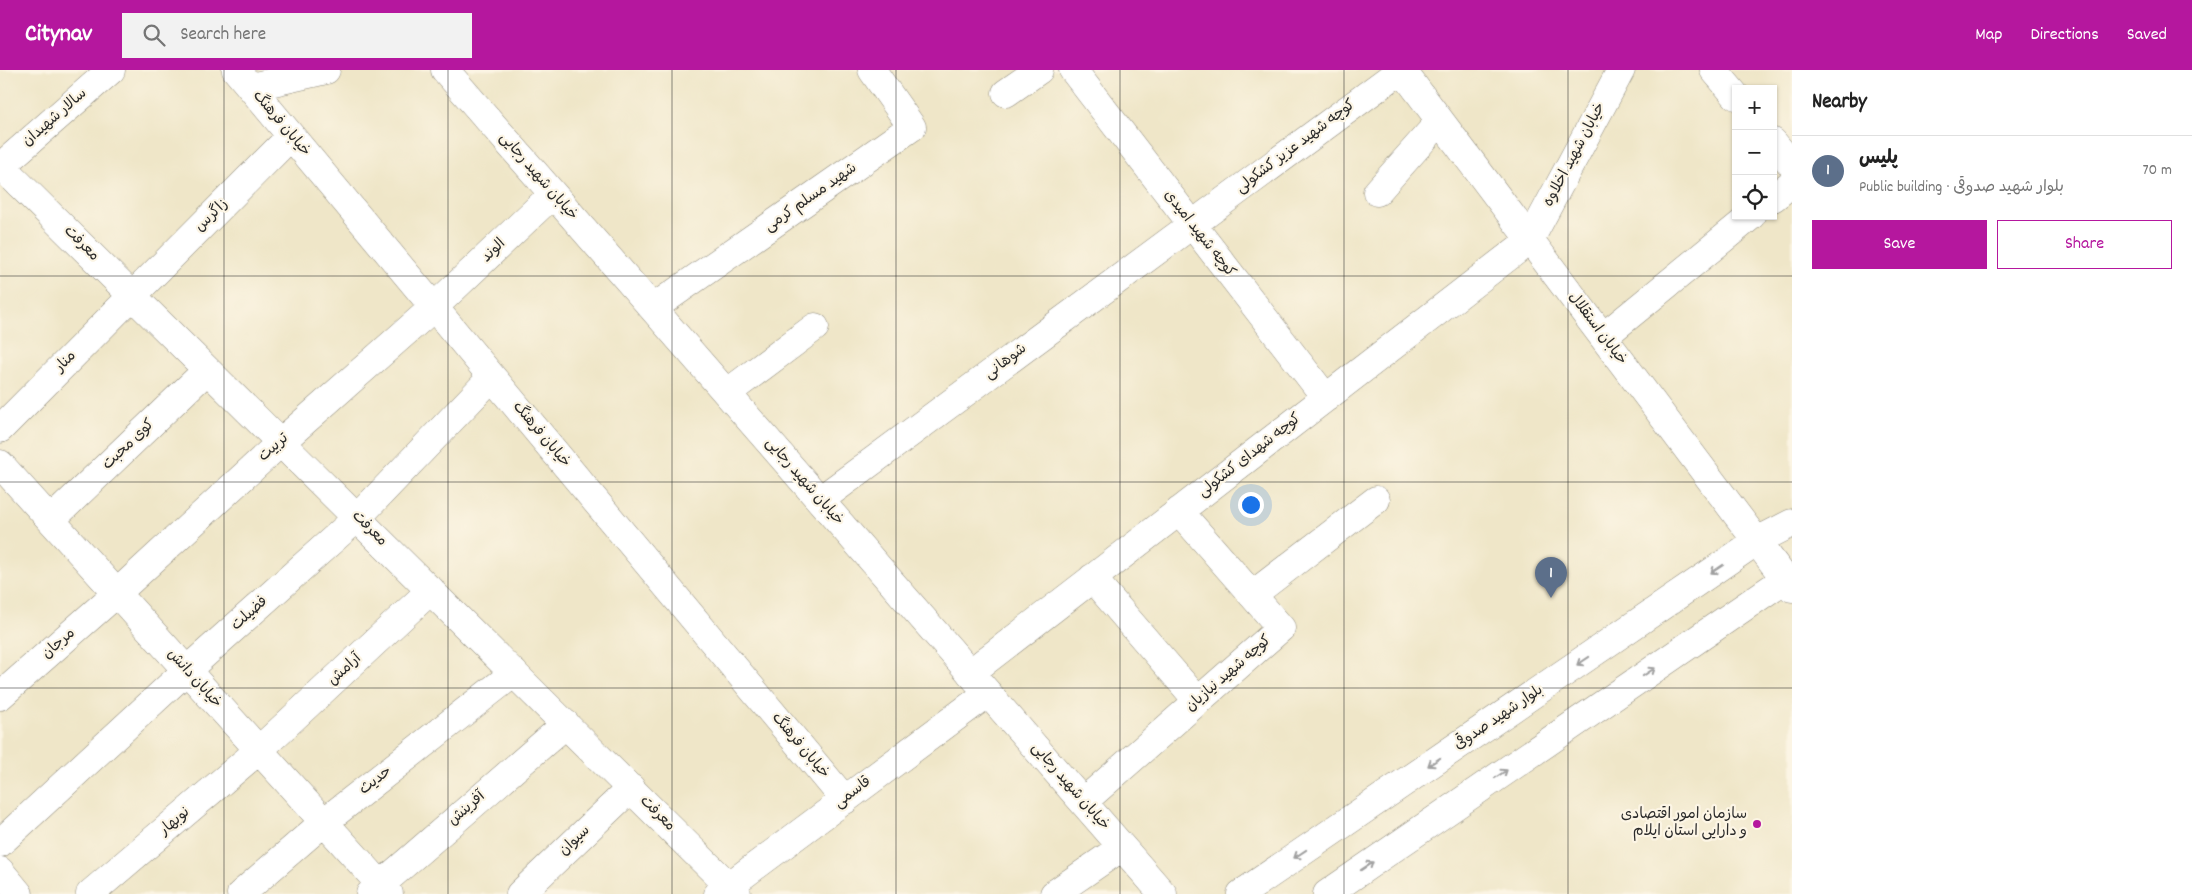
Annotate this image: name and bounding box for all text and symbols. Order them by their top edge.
search box [122,13,472,58]
text: Citynav [25,18,92,52]
icon: search [140,21,168,49]
text: Search here [180,22,266,49]
text: Map [1975,23,2002,48]
text: Directions [2030,23,2099,48]
text: Saved [2127,23,2167,48]
street label: سالار شهیدان [18,84,92,152]
map controls [1732,85,1777,220]
button: + [1732,85,1777,130]
street label: خیابان فرهنگ [247,86,315,162]
text: Nearby [1812,88,1867,118]
street label: کوچه شهید عزیز کشکولی [1232,95,1360,199]
street label: خیابان شهید اخلاوه [1538,99,1612,211]
street label: خیابان شهید رجایی [494,128,582,226]
button: − [1732,130,1777,175]
text: پلیس [1859,146,1898,173]
street label: شهید مسلم کرمی [760,158,862,238]
text: 1 [1826,159,1830,182]
text: 70 m [2142,159,2172,182]
button: locate [1732,175,1777,220]
text: Public building · بلوار شهید صدوقی [1859,176,2064,199]
street label: کوچه شهید امیدی [1158,186,1240,282]
street label: زاگرس [190,194,234,238]
button: Save [1812,220,1987,269]
button: Share [1997,220,2172,269]
street label: معرفت [58,221,104,267]
street label: الوند [477,234,511,268]
street label: خیابان استقلال [1562,288,1632,370]
street label: شوهانی [980,339,1032,385]
street label: منار [49,346,82,379]
street label: خیابان فرهنگ [507,397,575,473]
street label: کوچه شهدای کشکولی [1194,409,1306,503]
street label: کوی محبت [98,414,160,476]
street label: تربیت [254,428,294,468]
street label: خیابان شهید رجایی [760,433,848,531]
your location [1238,492,1264,518]
street label: معرفت [346,506,392,552]
pin: 1 [1535,557,1567,598]
one-way arrow [1710,564,1724,574]
street label: فضیلت [227,591,273,637]
street label: مرجان [37,623,81,665]
street label: کوچه شهید نیازیان [1181,630,1277,718]
street label: خیابان دانش [161,644,227,714]
street label: آرامش [323,648,368,691]
one-way arrow [1576,655,1590,666]
one-way arrow [1642,667,1656,677]
street label: بلوار شهید صدوقی [1449,678,1548,756]
street label: خیابان فرهنگ [766,708,834,784]
street label: خیابان شهید رجایی [1026,738,1114,836]
one-way arrow [1427,757,1441,767]
street label: حدیث [355,761,397,801]
one-way arrow [1493,769,1507,779]
street label: قاسمی [830,772,876,814]
street label: آفرینش [443,786,492,831]
street label: معرفت [634,791,680,837]
street label: نوبهار [154,802,195,842]
place label: سازمان امور اقتصادی و دارایی استان ایلام [1621,804,1747,843]
marker: سازمان امور اقتصادی و دارایی استان ایلام [1751,818,1763,830]
street label: سیوان [554,821,596,861]
one-way arrow [1293,849,1307,859]
one-way arrow [1359,861,1373,871]

